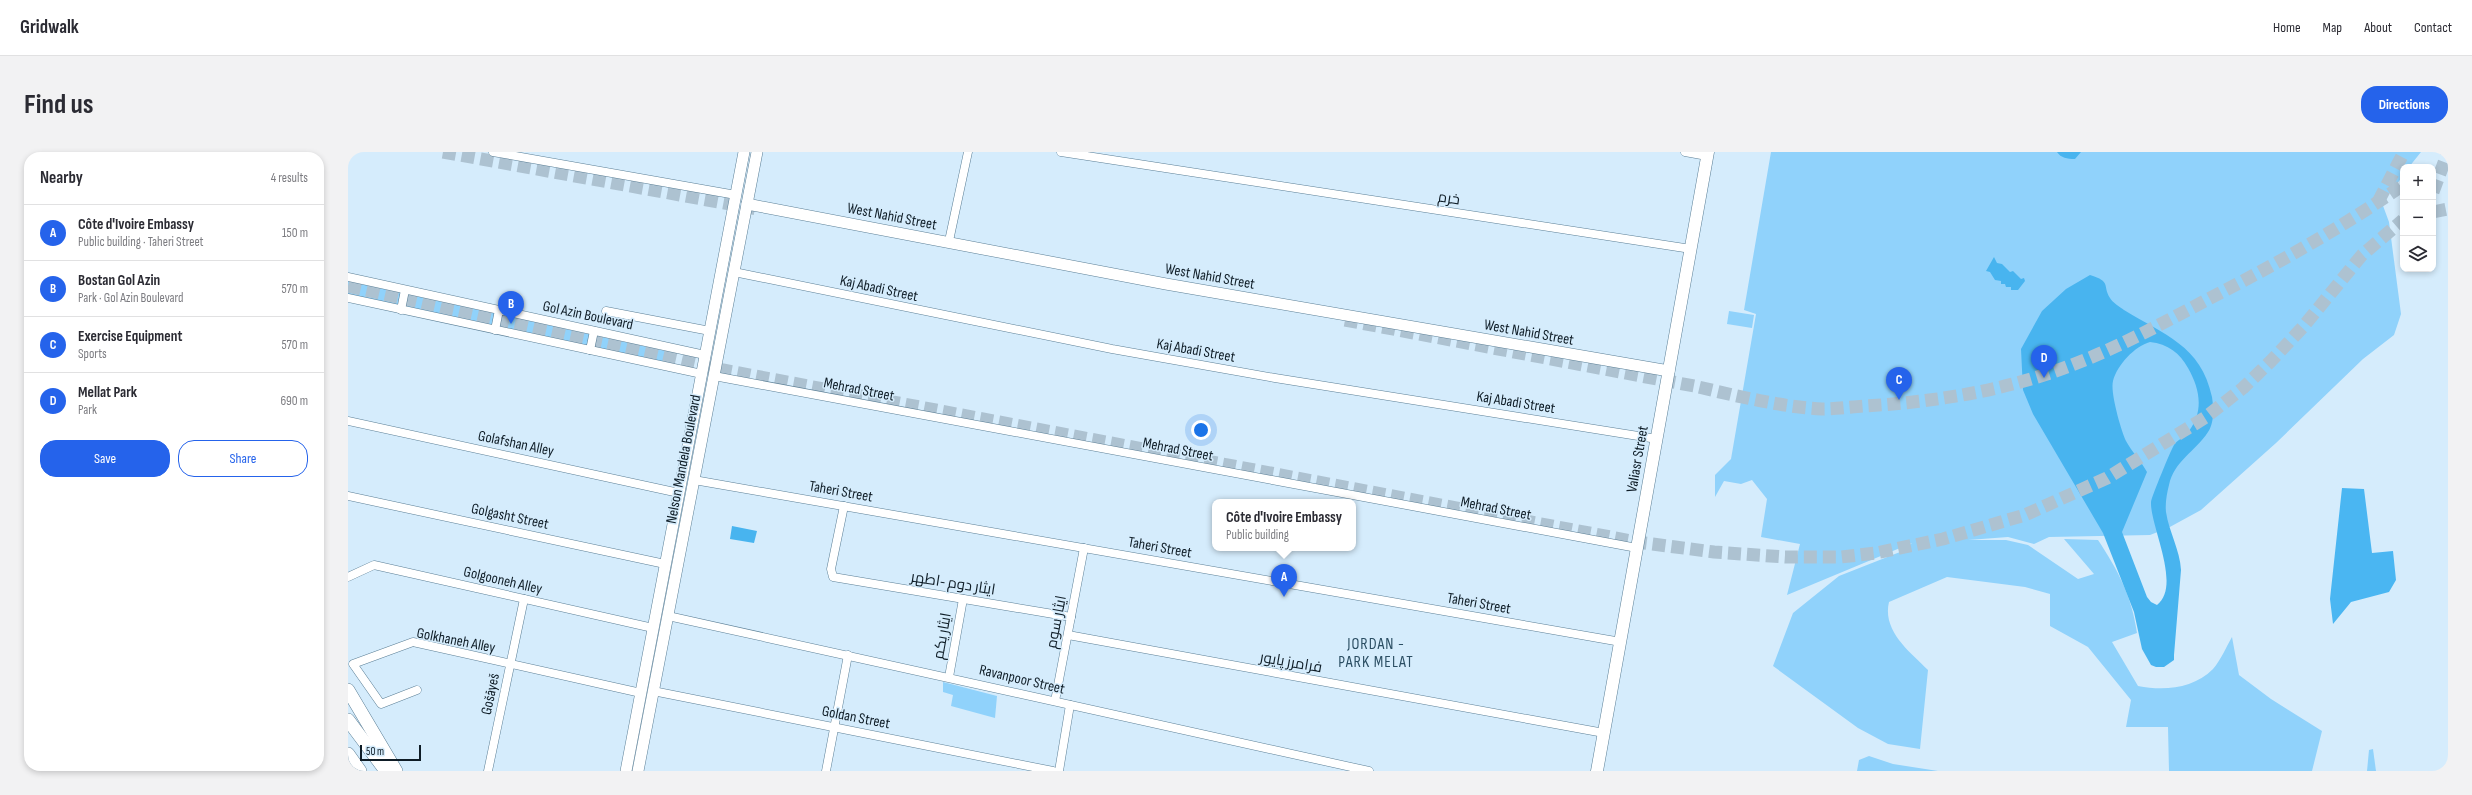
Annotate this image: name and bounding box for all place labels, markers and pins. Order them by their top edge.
pin: B [498,291,524,324]
pin: D [2031,345,2057,378]
pin: C [1886,367,1912,400]
pin: A [1271,564,1297,597]

